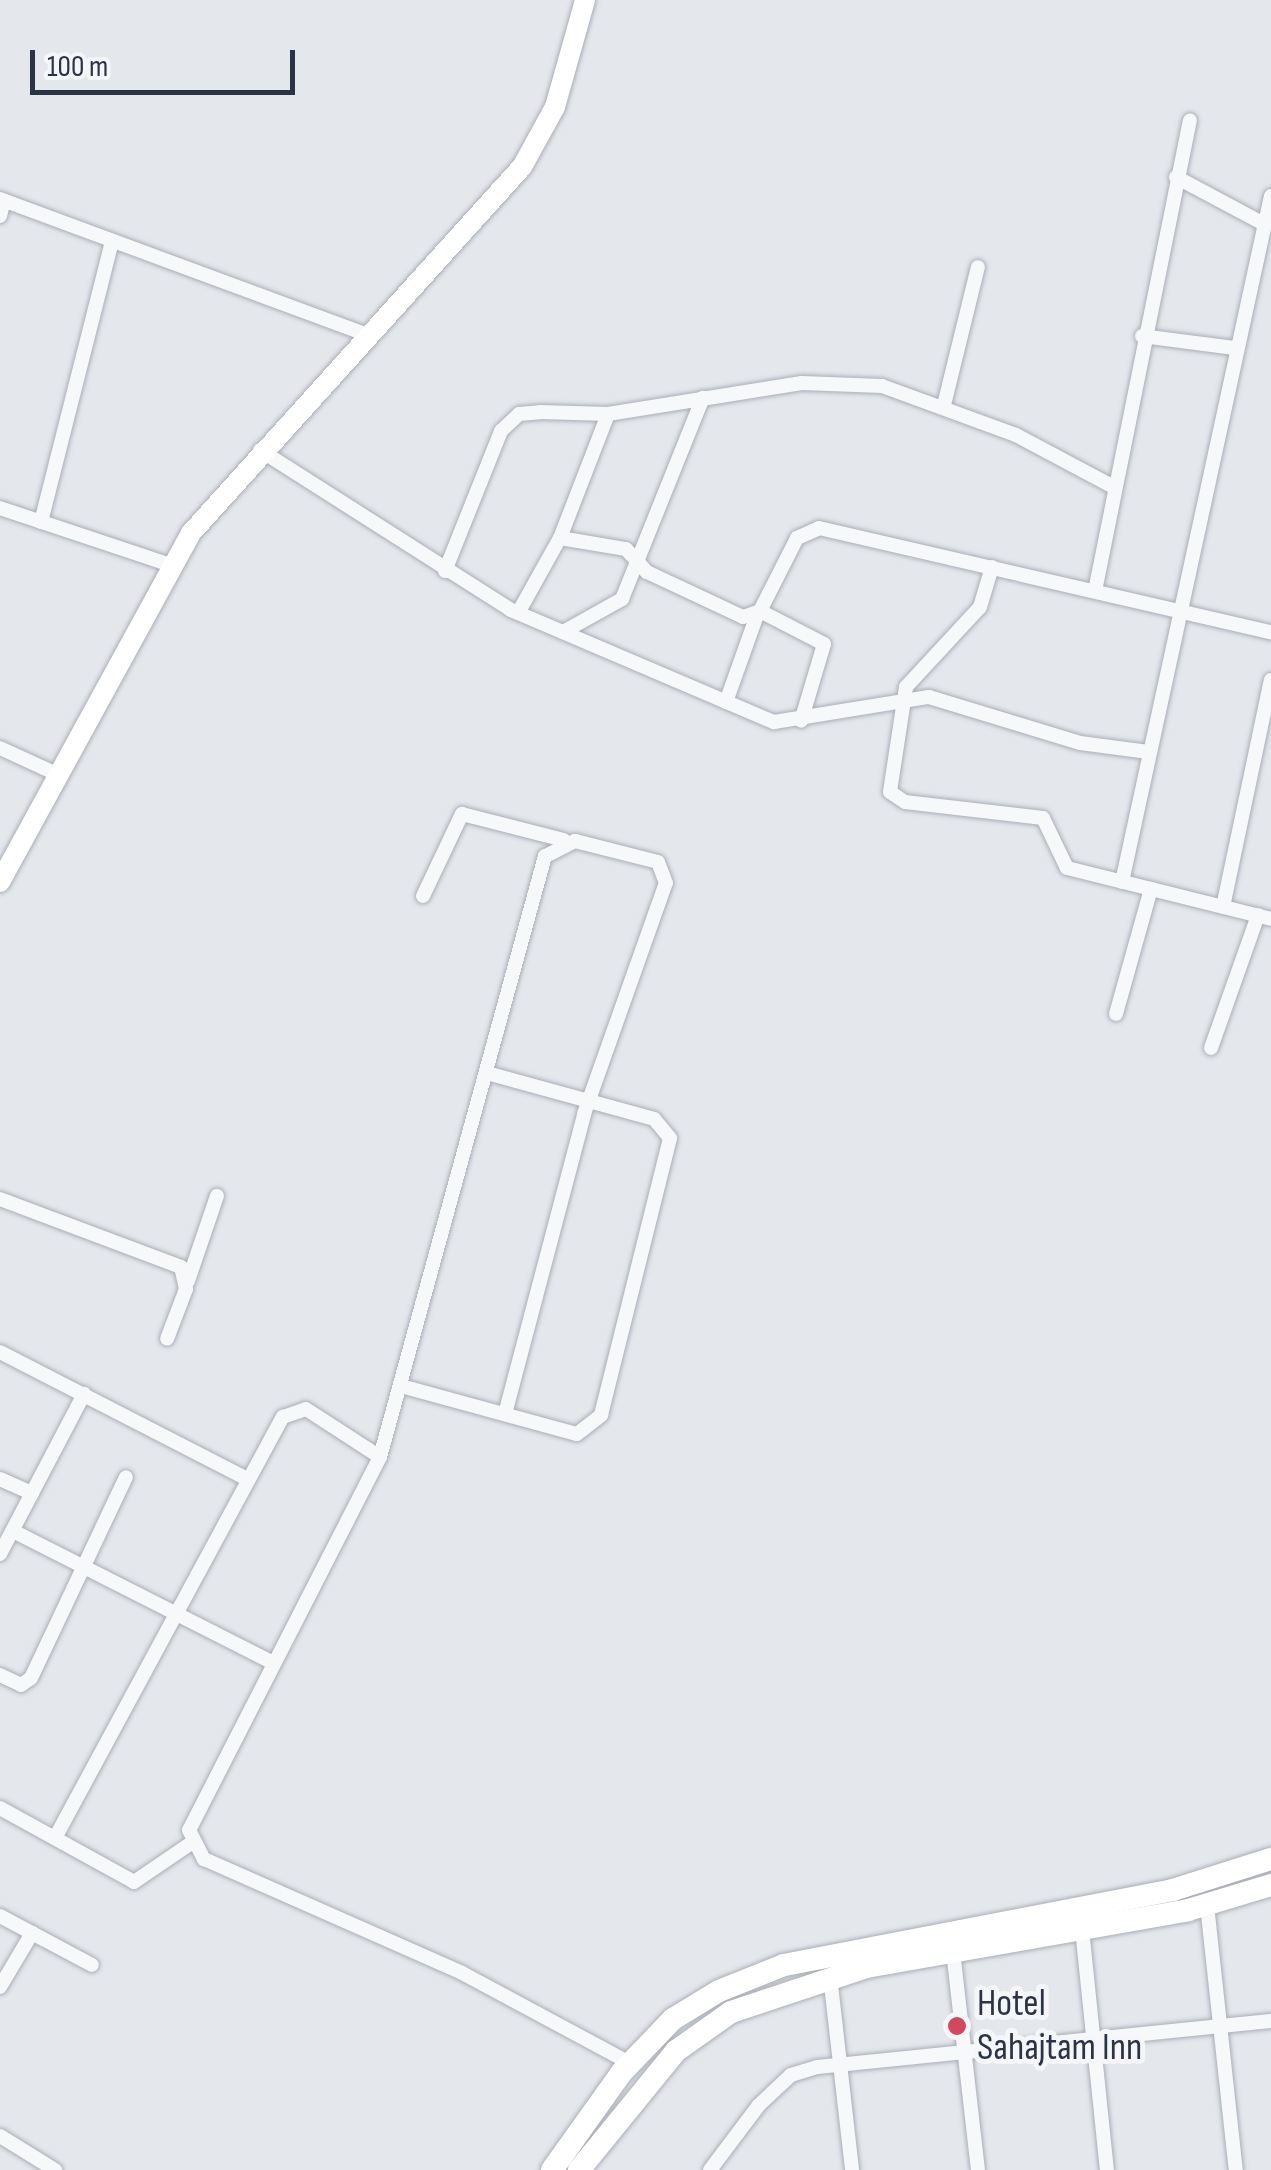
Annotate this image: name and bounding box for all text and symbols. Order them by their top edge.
scale bar [35,30,300,92]
text: 100 m [47,49,108,85]
place label: Hotel Sahajtam Inn [977,1981,1142,2070]
marker: Hotel Sahajtam Inn [946,2015,968,2037]

